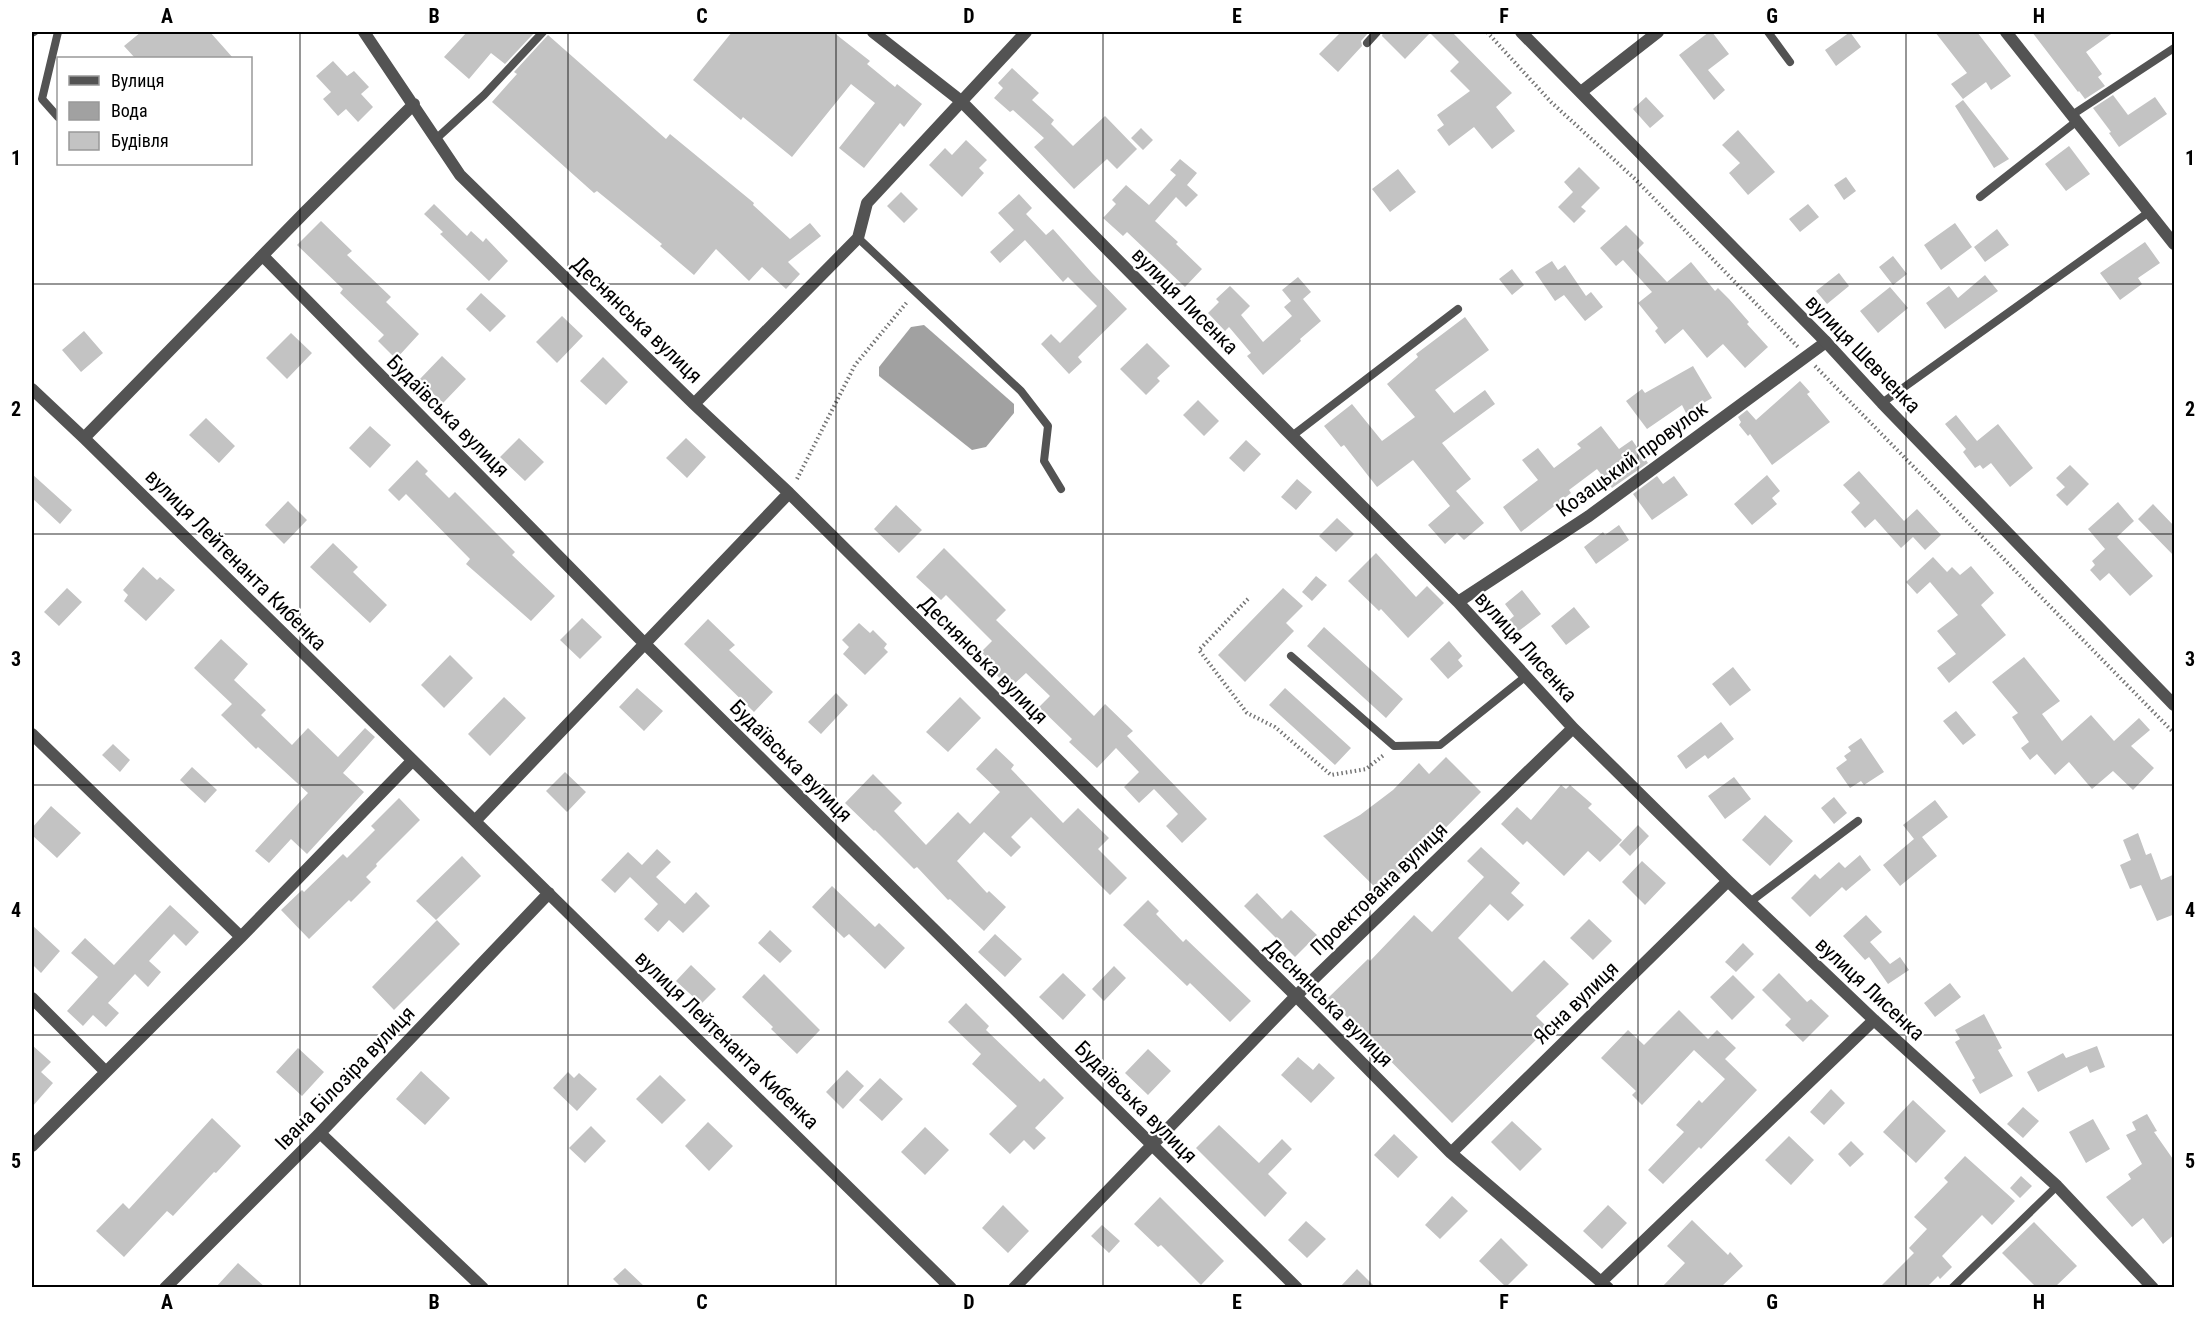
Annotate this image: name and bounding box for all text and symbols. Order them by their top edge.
text: A [161,4,173,28]
text: B [428,4,440,28]
text: C [696,4,708,28]
text: D [963,4,975,28]
text: E [1232,4,1242,28]
text: F [1499,4,1509,28]
text: G [1766,4,1778,28]
text: H [2033,4,2045,28]
legend [57,57,252,165]
text: Вулиця [111,70,165,91]
text: Вода [111,100,148,121]
text: Будівля [111,130,169,151]
text: 1 [11,146,21,170]
text: 1 [2185,146,2195,170]
street label: вулиця Лисенка [1127,243,1243,359]
street label: Деснянська вулиця [567,252,707,388]
street label: вулиця Шевченка [1801,290,1925,418]
street label: Будаївська вулиця [382,350,514,482]
street label: Козацький провулок [1552,396,1712,522]
text: 2 [11,397,21,421]
text: 2 [2185,397,2195,421]
street label: вулиця Лейтенанта Кибенка [141,465,331,655]
street label: вулиця Лисенка [1470,587,1582,707]
street label: Деснянська вулиця [915,591,1053,729]
text: 3 [11,647,21,671]
text: 3 [2185,647,2195,671]
street label: Будаївська вулиця [725,695,857,827]
street label: Проектована вулиця [1306,818,1452,960]
text: 4 [11,898,21,922]
text: 4 [2185,898,2195,922]
street label: вулиця Лисенка [1811,932,1929,1046]
street label: Деснянська вулиця [1260,934,1398,1072]
street label: вулиця Лейтенанта Кибенка [630,946,824,1134]
street label: Ясна вулиця [1529,957,1623,1049]
street label: Івана Білозіра вулиця [270,1001,420,1155]
street label: Будаївська вулиця [1070,1036,1202,1168]
text: 5 [11,1149,21,1173]
text: 5 [2185,1149,2195,1173]
text: A [161,1290,173,1314]
text: B [428,1290,440,1314]
text: C [696,1290,708,1314]
text: D [963,1290,975,1314]
text: E [1232,1290,1242,1314]
text: F [1499,1290,1509,1314]
text: G [1766,1290,1778,1314]
text: H [2033,1290,2045,1314]

